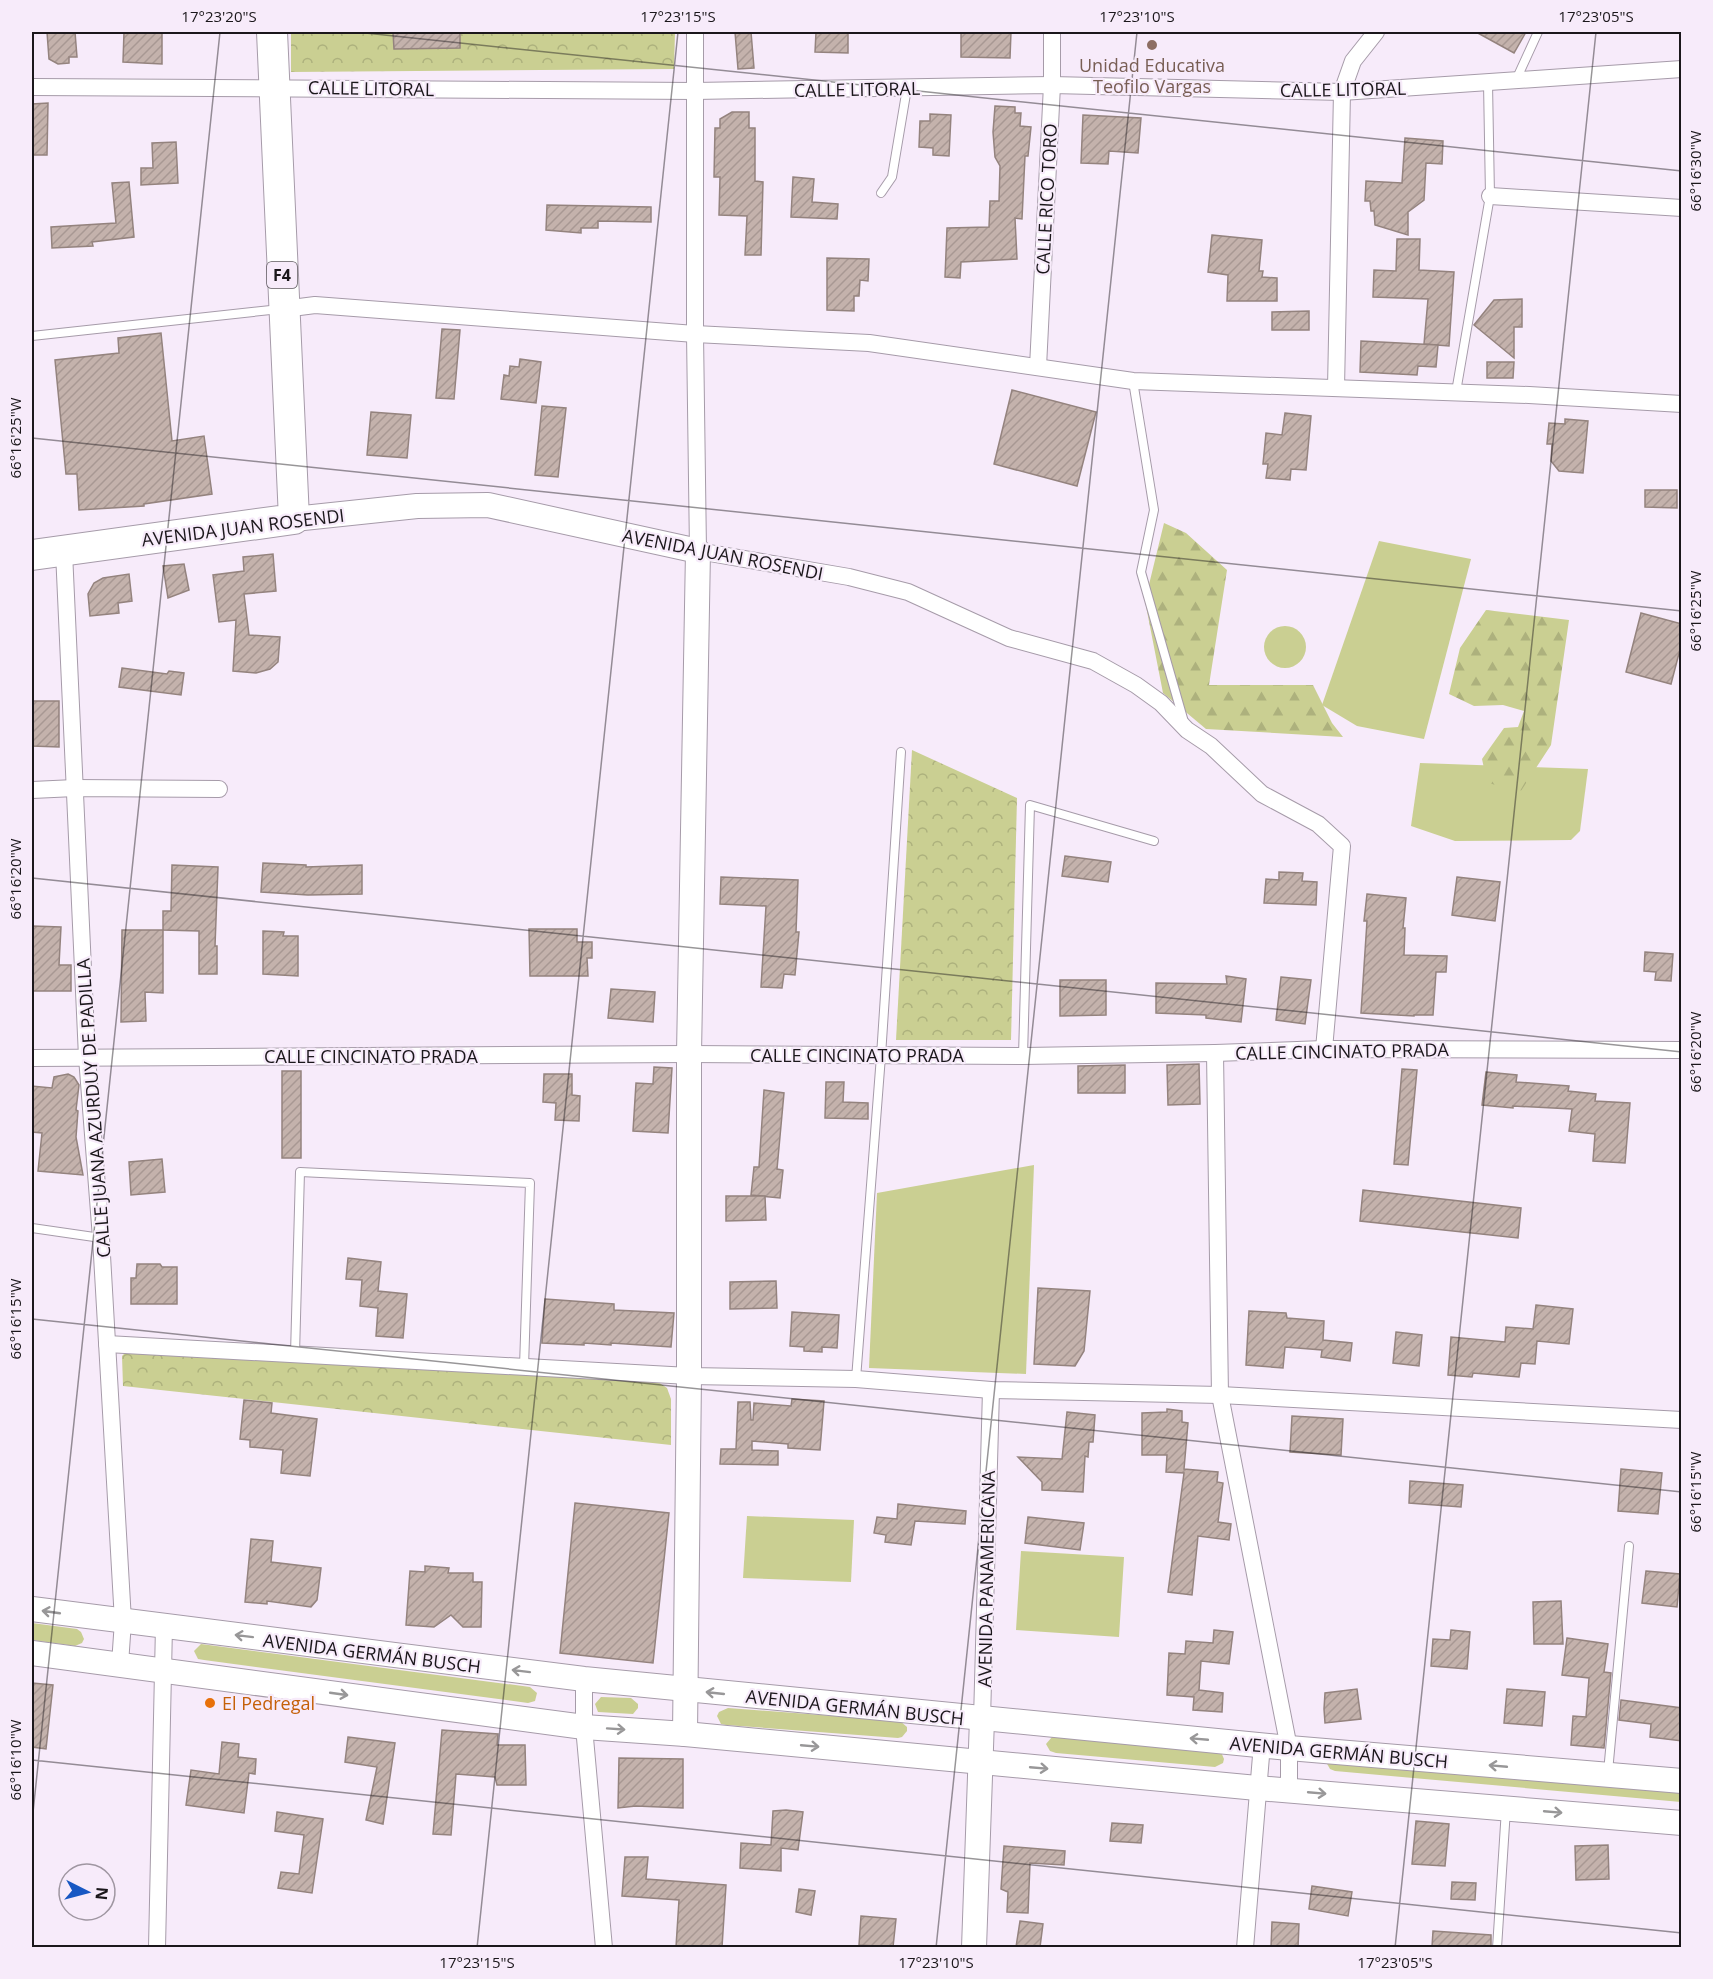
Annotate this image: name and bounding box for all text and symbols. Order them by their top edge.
text: 17°23'20"S [181,6,257,26]
text: 17°23'15"S [640,6,716,26]
text: 17°23'10"S [1099,6,1175,26]
text: 17°23'05"S [1558,6,1634,26]
marker: Unidad Educativa Teofilo Vargas [1145,38,1159,52]
place label: Unidad Educativa Teofilo Vargas [1079,53,1225,98]
street label: CALLE LITORAL [308,75,434,101]
street label: CALLE LITORAL [794,76,920,102]
street label: CALLE LITORAL [1280,76,1406,102]
street label: CALLE RICO TORO [1030,123,1062,275]
text: 66°16'30"W [1685,130,1705,212]
road number: F4 [267,262,297,288]
text: 66°16'25"W [5,397,25,479]
street label: AVENIDA JUAN ROSENDI [140,503,346,551]
street label: AVENIDA JUAN ROSENDI [621,523,825,585]
text: 66°16'25"W [1685,570,1705,652]
text: 66°16'20"W [5,838,25,920]
street label: CALLE JUANA AZURDUY DE PADILLA [71,957,115,1259]
text: 66°16'20"W [1685,1011,1705,1093]
street label: CALLE CINCINATO PRADA [1235,1037,1450,1065]
street label: CALLE CINCINATO PRADA [750,1043,964,1067]
street label: CALLE CINCINATO PRADA [264,1044,478,1068]
text: 66°16'15"W [5,1278,25,1360]
text: 66°16'15"W [1685,1451,1705,1533]
street label: AVENIDA PANAMERICANA [972,1470,1000,1688]
one-way arrow [41,1606,61,1617]
street label: AVENIDA GERMÁN BUSCH [262,1628,482,1678]
one-way arrow [235,1631,255,1642]
one-way arrow [512,1666,531,1677]
street label: AVENIDA GERMÁN BUSCH [745,1684,965,1730]
one-way arrow [705,1687,725,1698]
one-way arrow [329,1689,349,1700]
place label: El Pedregal [222,1691,315,1715]
marker: El Pedregal [203,1696,217,1710]
text: 66°16'10"W [5,1719,25,1801]
one-way arrow [606,1724,625,1735]
street label: AVENIDA GERMÁN BUSCH [1229,1731,1449,1773]
one-way arrow [1189,1733,1209,1744]
one-way arrow [800,1741,820,1752]
one-way arrow [1488,1760,1508,1771]
one-way arrow [1029,1763,1049,1774]
one-way arrow [1306,1788,1326,1799]
one-way arrow [1543,1807,1563,1818]
north arrow [57,1862,117,1922]
text: N [90,1886,114,1901]
text: 17°23'15"S [439,1952,515,1972]
text: 17°23'10"S [898,1952,974,1972]
text: 17°23'05"S [1357,1952,1433,1972]

